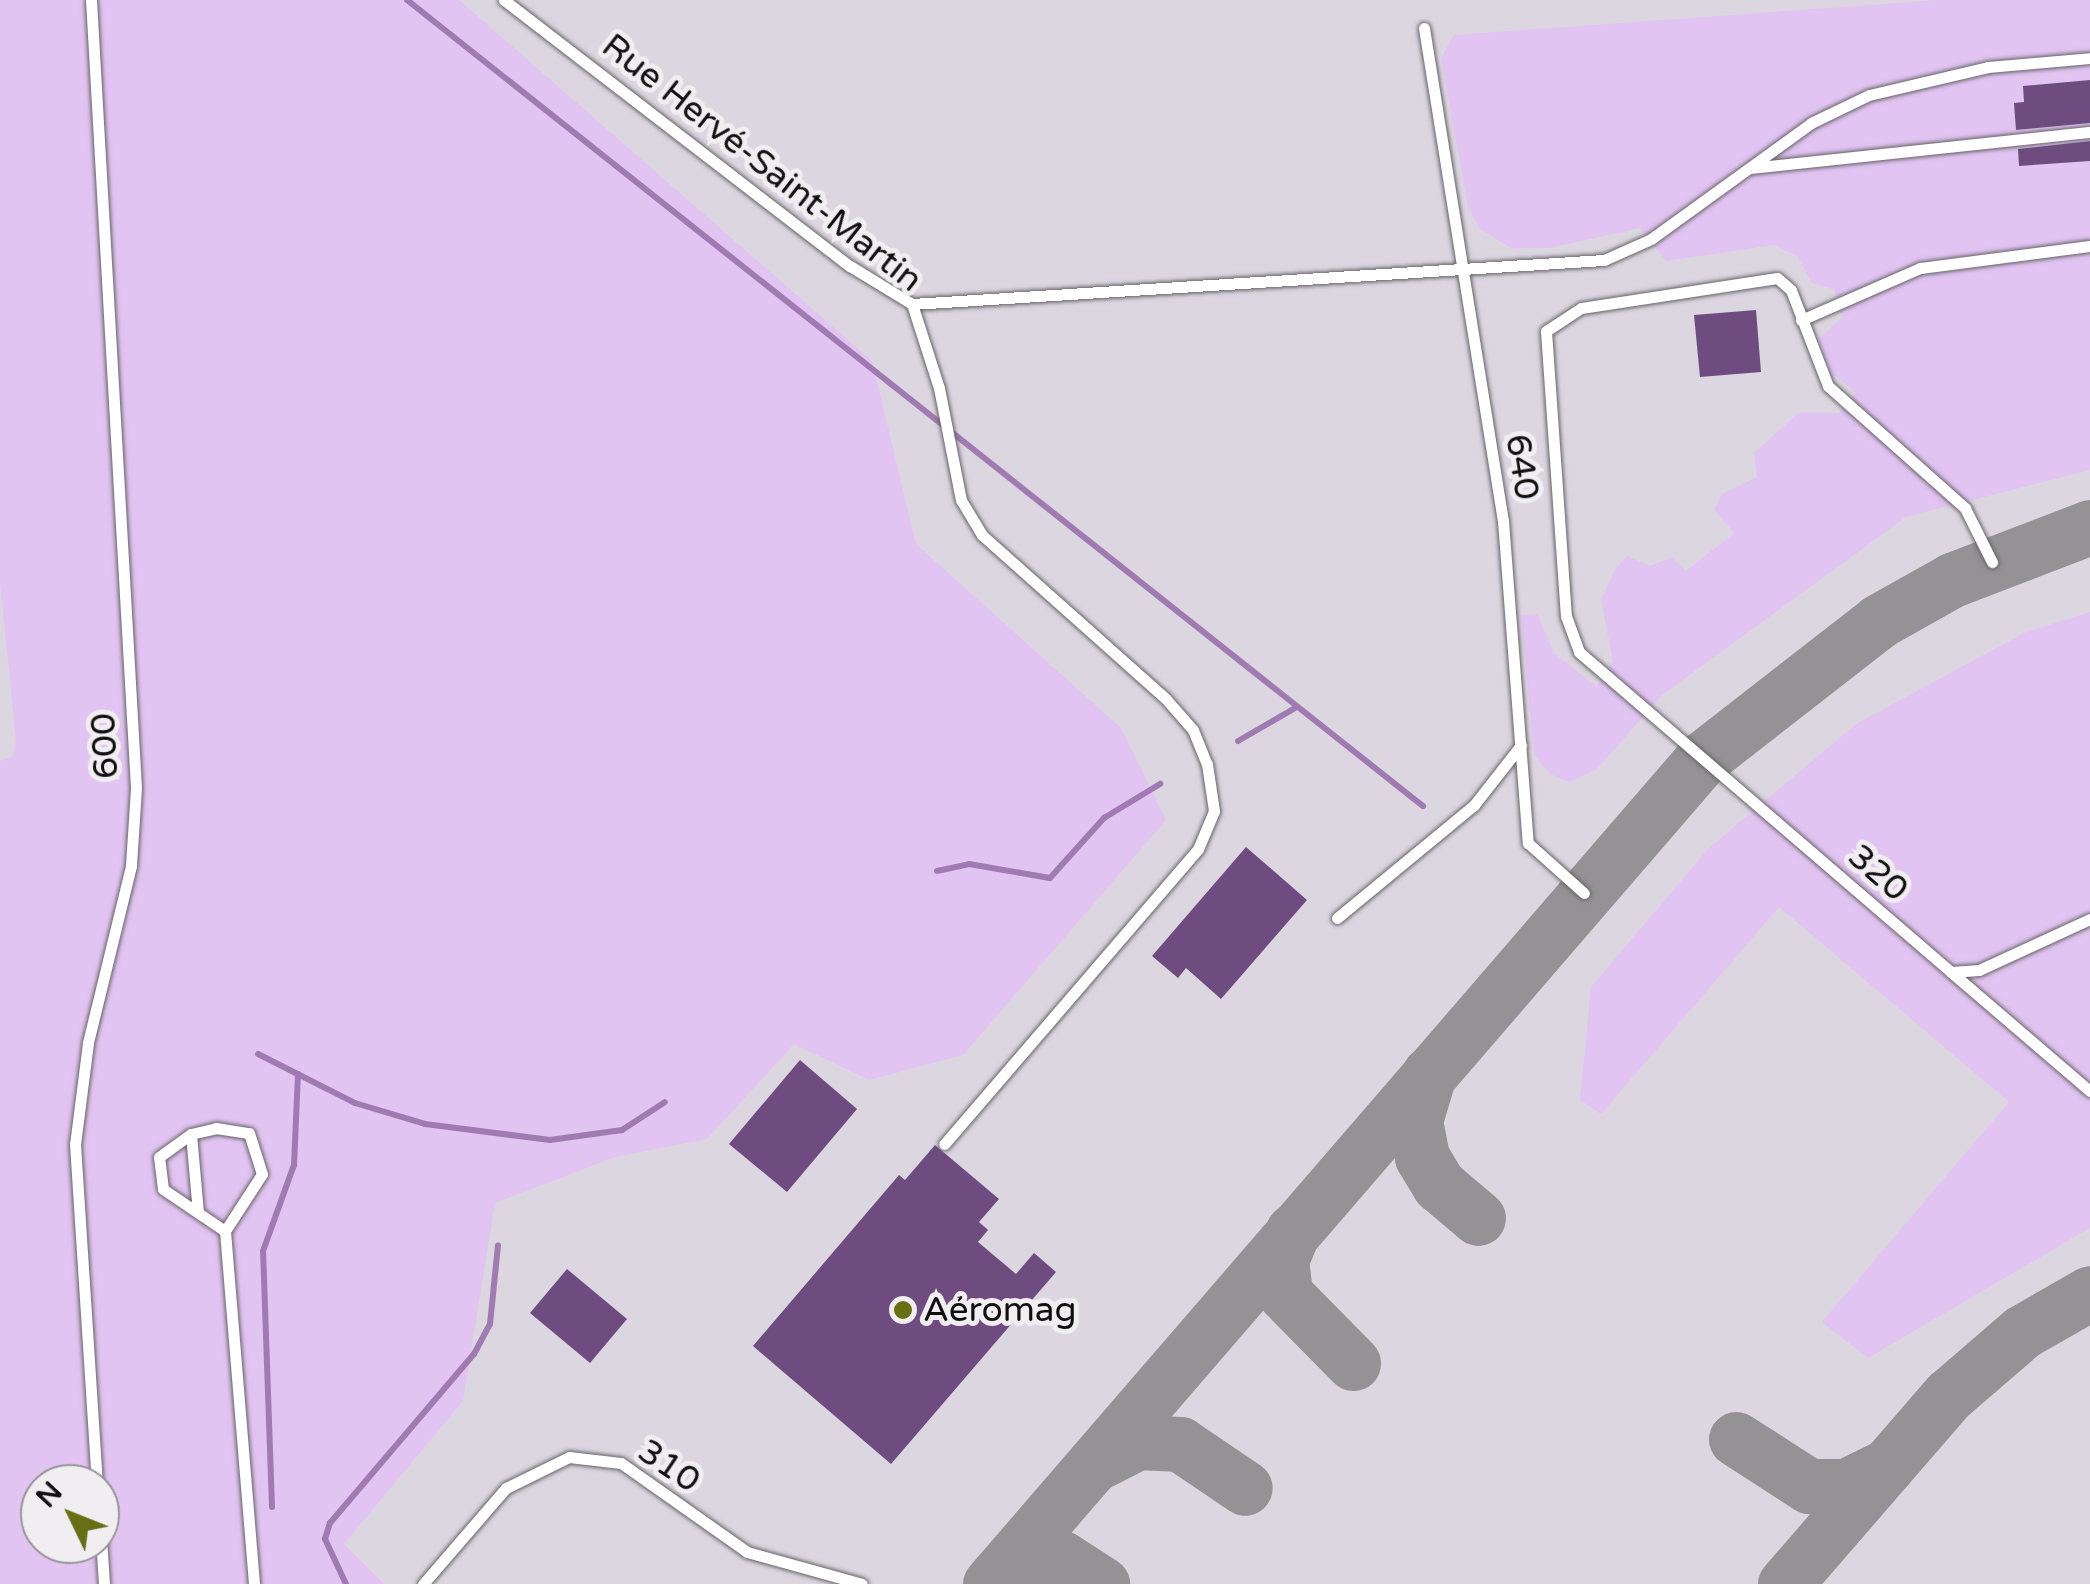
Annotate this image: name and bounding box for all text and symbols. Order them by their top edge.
street label: Rue Hervé-Saint-Martin [594,25,930,301]
street label: 640 [1496,431,1548,503]
street label: 600 [82,712,128,780]
street label: 320 [1839,836,1917,910]
place label: Aéromag [923,1289,1077,1331]
marker: Aéromag [892,1299,914,1321]
street label: 310 [630,1430,708,1502]
north arrow [20,1464,120,1564]
text: N [29,1475,70,1515]

